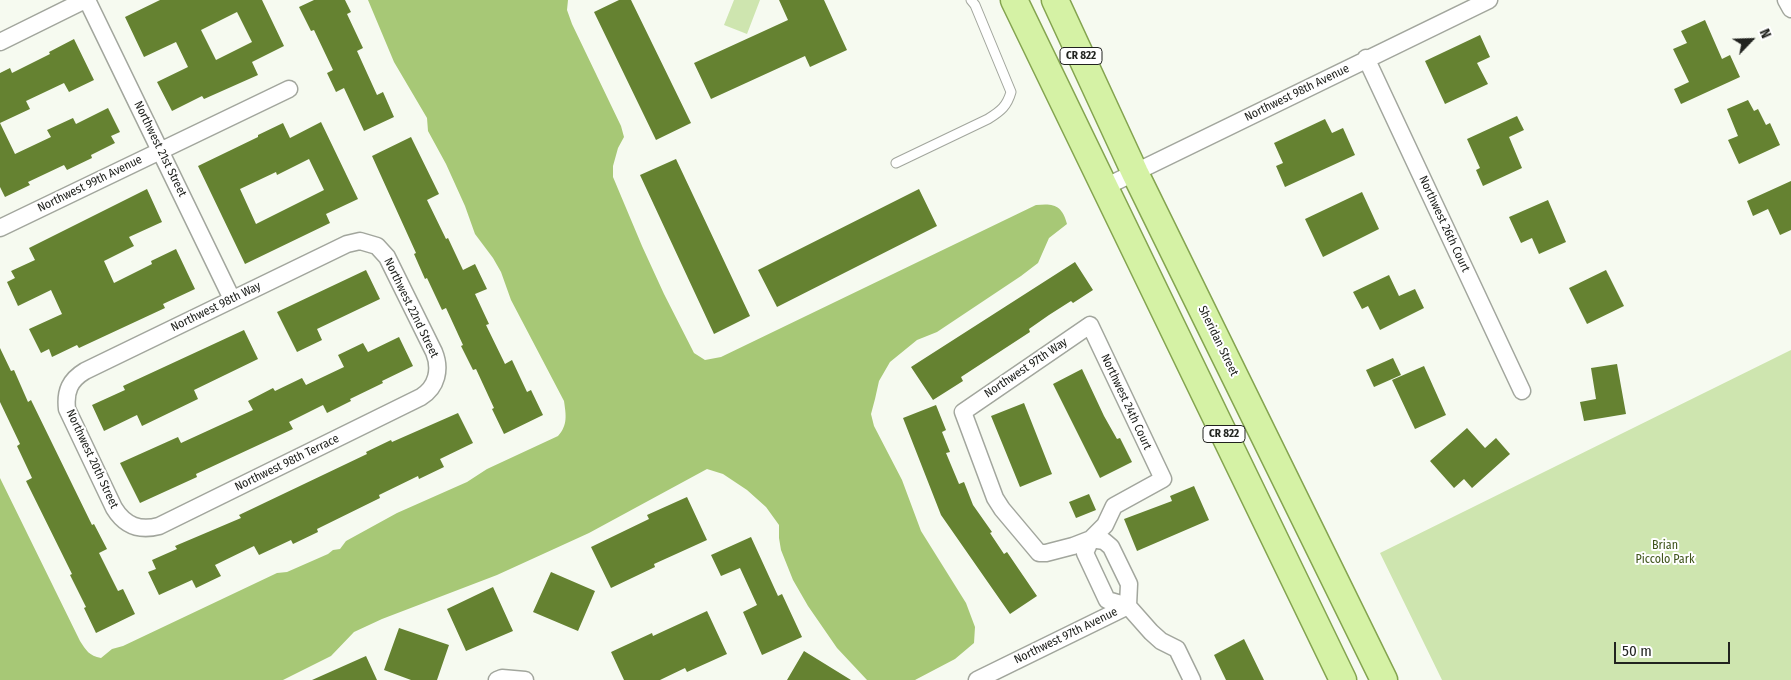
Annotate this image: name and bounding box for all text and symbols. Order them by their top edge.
north arrow [1726,15,1776,65]
text: N [1756,26,1775,41]
road number: CR 822 [1060,48,1102,64]
street label: Northwest 98th Avenue [1242,61,1352,125]
street label: Northwest 21st Street [131,99,189,199]
street label: Northwest 99th Avenue [35,152,145,216]
street label: Northwest 26th Court [1415,174,1473,274]
street label: Northwest 22nd Street [381,256,441,360]
street label: Northwest 98th Way [169,279,263,335]
street label: Sheridan Street [1195,304,1241,378]
street label: Northwest 97th Way [982,335,1070,401]
street label: Northwest 24th Court [1097,352,1155,452]
street label: Northwest 20th Street [63,407,121,511]
road number: CR 822 [1203,426,1245,442]
street label: Northwest 98th Terrace [233,432,341,494]
park label: Brian Piccolo Park [1636,539,1694,567]
street label: Northwest 97th Avenue [1012,605,1120,667]
scale bar [1616,632,1732,664]
text: 50 m [1622,642,1652,660]

